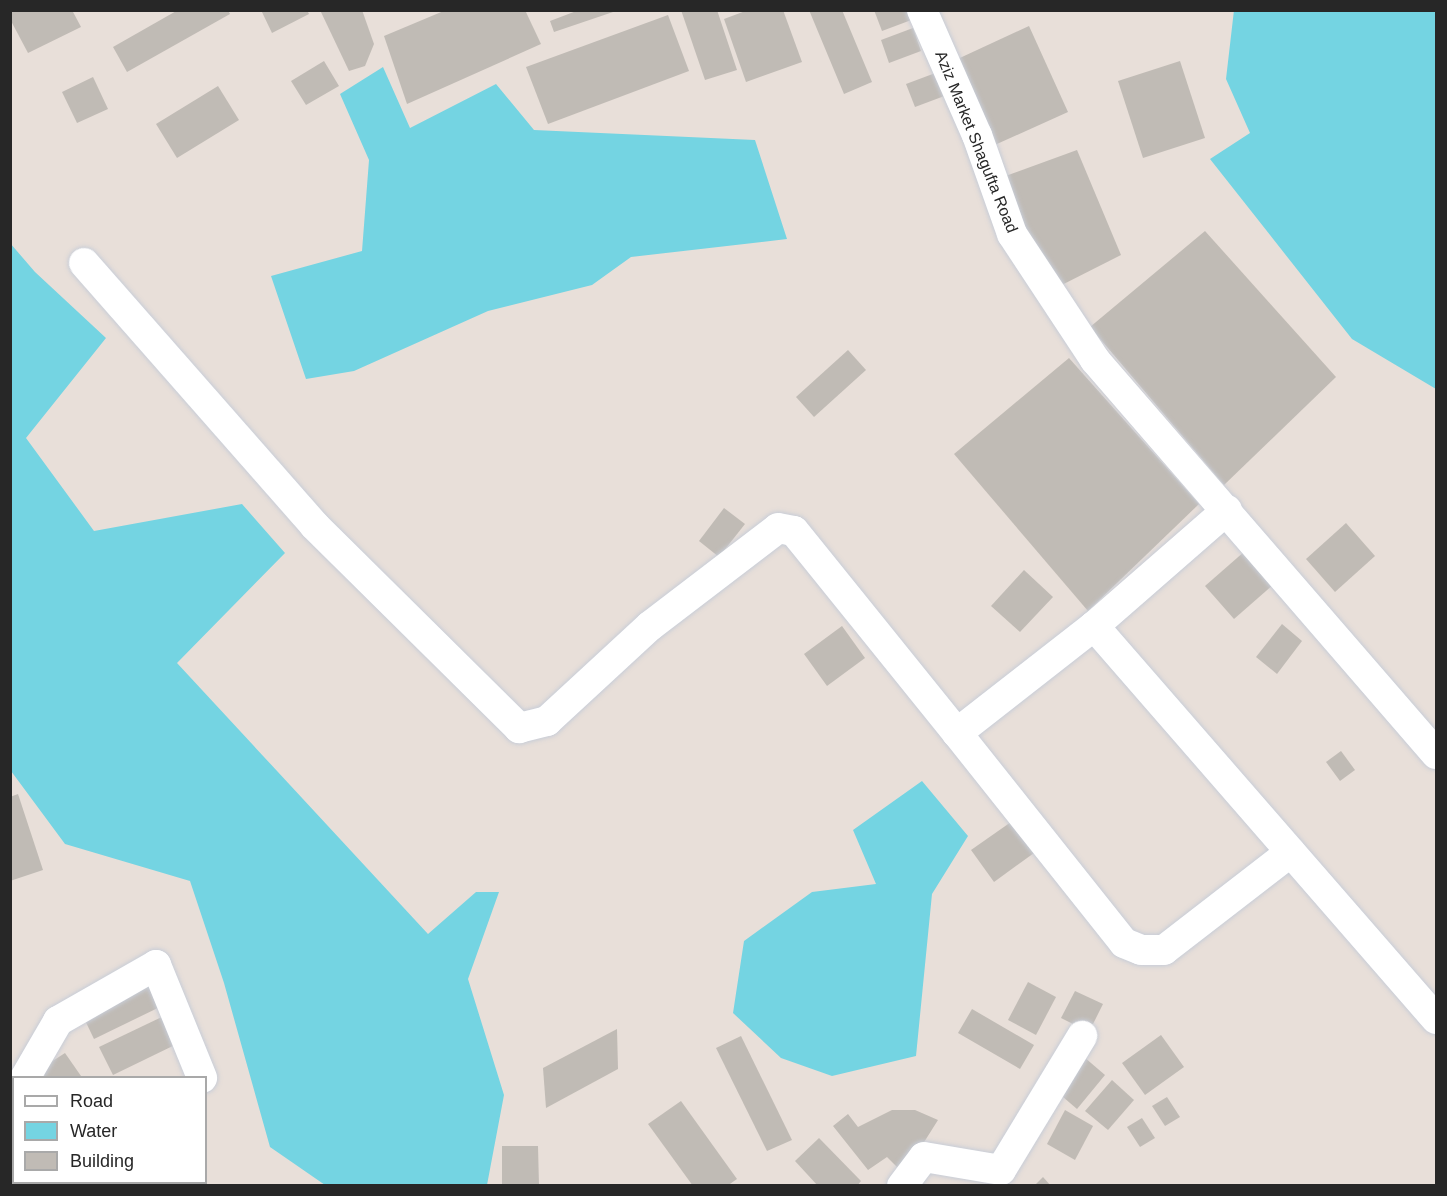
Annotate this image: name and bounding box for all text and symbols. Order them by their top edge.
street label: Aziz Market Shagufta Road [931,48,1021,236]
legend [12,1076,207,1184]
text: Road [70,1091,113,1111]
text: Water [70,1121,117,1141]
text: Building [70,1151,134,1171]

